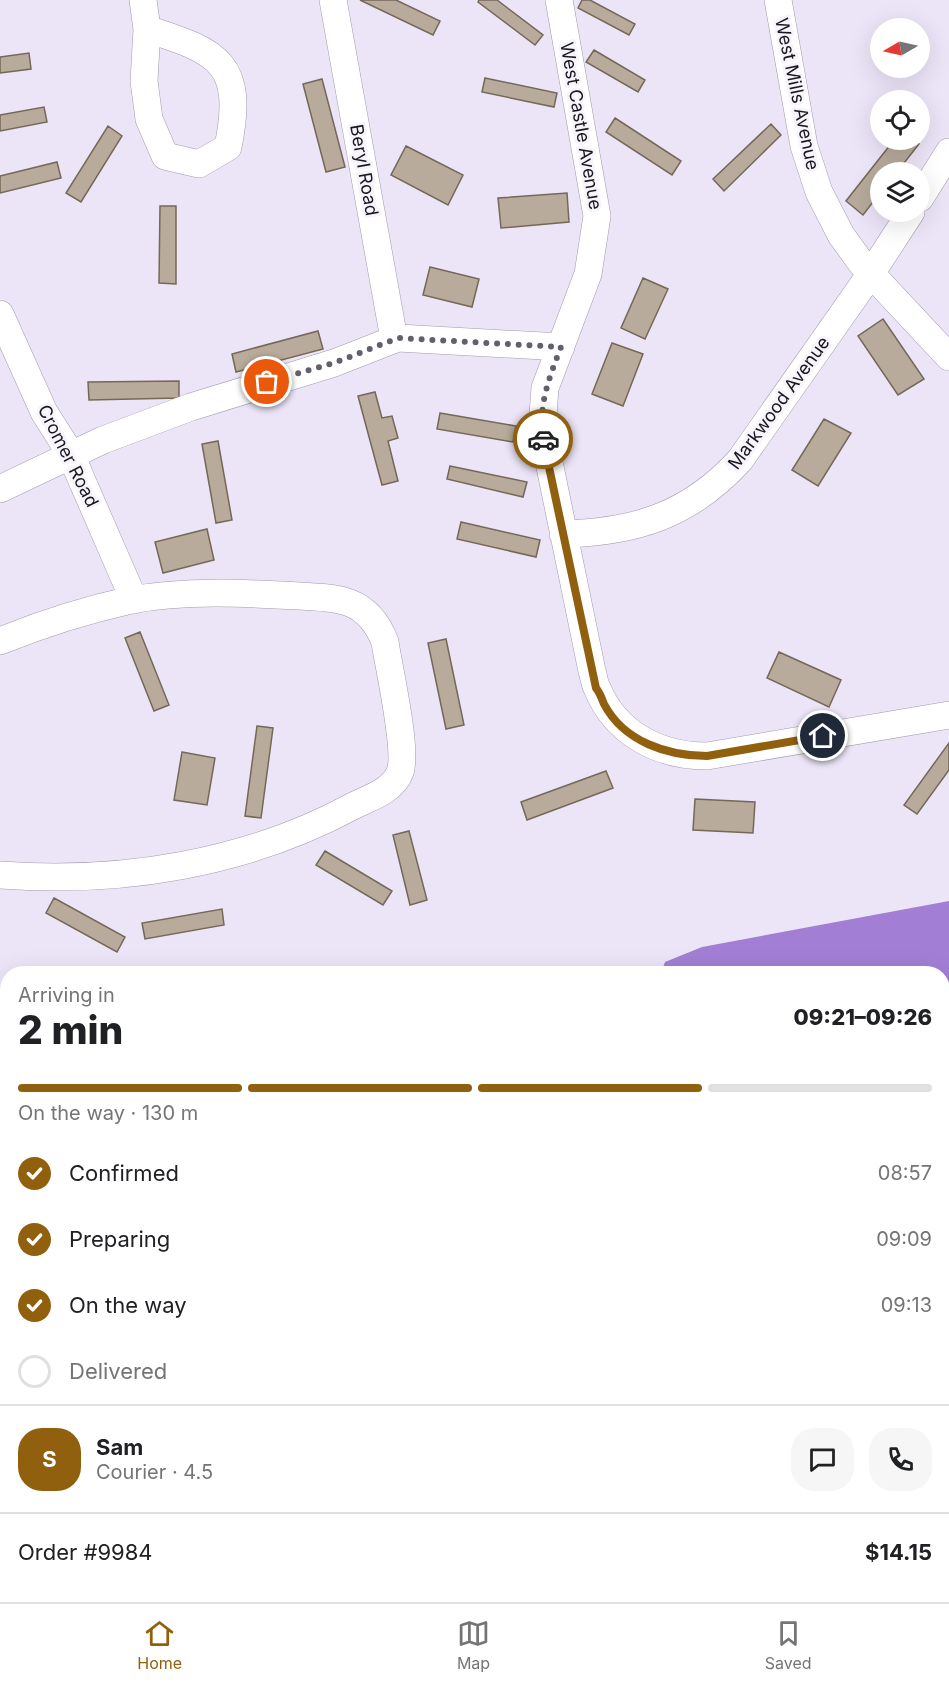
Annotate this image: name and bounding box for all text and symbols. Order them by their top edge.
street label: West Mills Avenue [771,16,824,172]
north arrow [870,18,930,78]
map controls [870,18,930,222]
street label: West Castle Avenue [556,41,607,211]
button: locate [870,90,930,150]
street label: Beryl Road [346,123,383,217]
button: layers [870,162,930,222]
street label: Markwood Avenue [723,332,834,473]
pin [241,356,292,407]
icon: bag [250,365,283,398]
street label: Cromer Road [34,401,103,510]
courier [513,409,573,469]
icon: car [527,423,560,456]
pin [797,710,848,761]
icon: home [806,719,839,752]
text: Arriving in [18,983,115,1007]
text: 09:21–09:26 [794,1004,932,1030]
text: 2 min [18,1006,123,1053]
text: On the way · 130 m [18,1101,198,1125]
icon: check [18,1157,51,1190]
text: Confirmed [69,1160,179,1186]
text: 08:57 [878,1161,932,1185]
icon: check [18,1223,51,1256]
text: Preparing [69,1226,170,1252]
text: 09:09 [876,1227,932,1251]
icon: check [18,1289,51,1322]
text: On the way [69,1292,187,1318]
text: 09:13 [881,1293,932,1317]
text: Delivered [69,1358,167,1384]
button: chat [791,1428,854,1491]
button: phone [869,1428,932,1491]
text: Sam [96,1434,143,1460]
text: S [42,1446,57,1472]
text: Courier · 4.5 [96,1460,213,1484]
text: Order #9984 [18,1539,153,1565]
text: $14.15 [865,1539,932,1565]
tab: Home [137,1617,182,1673]
tab: Map [457,1617,490,1673]
tab: Saved [765,1617,812,1673]

